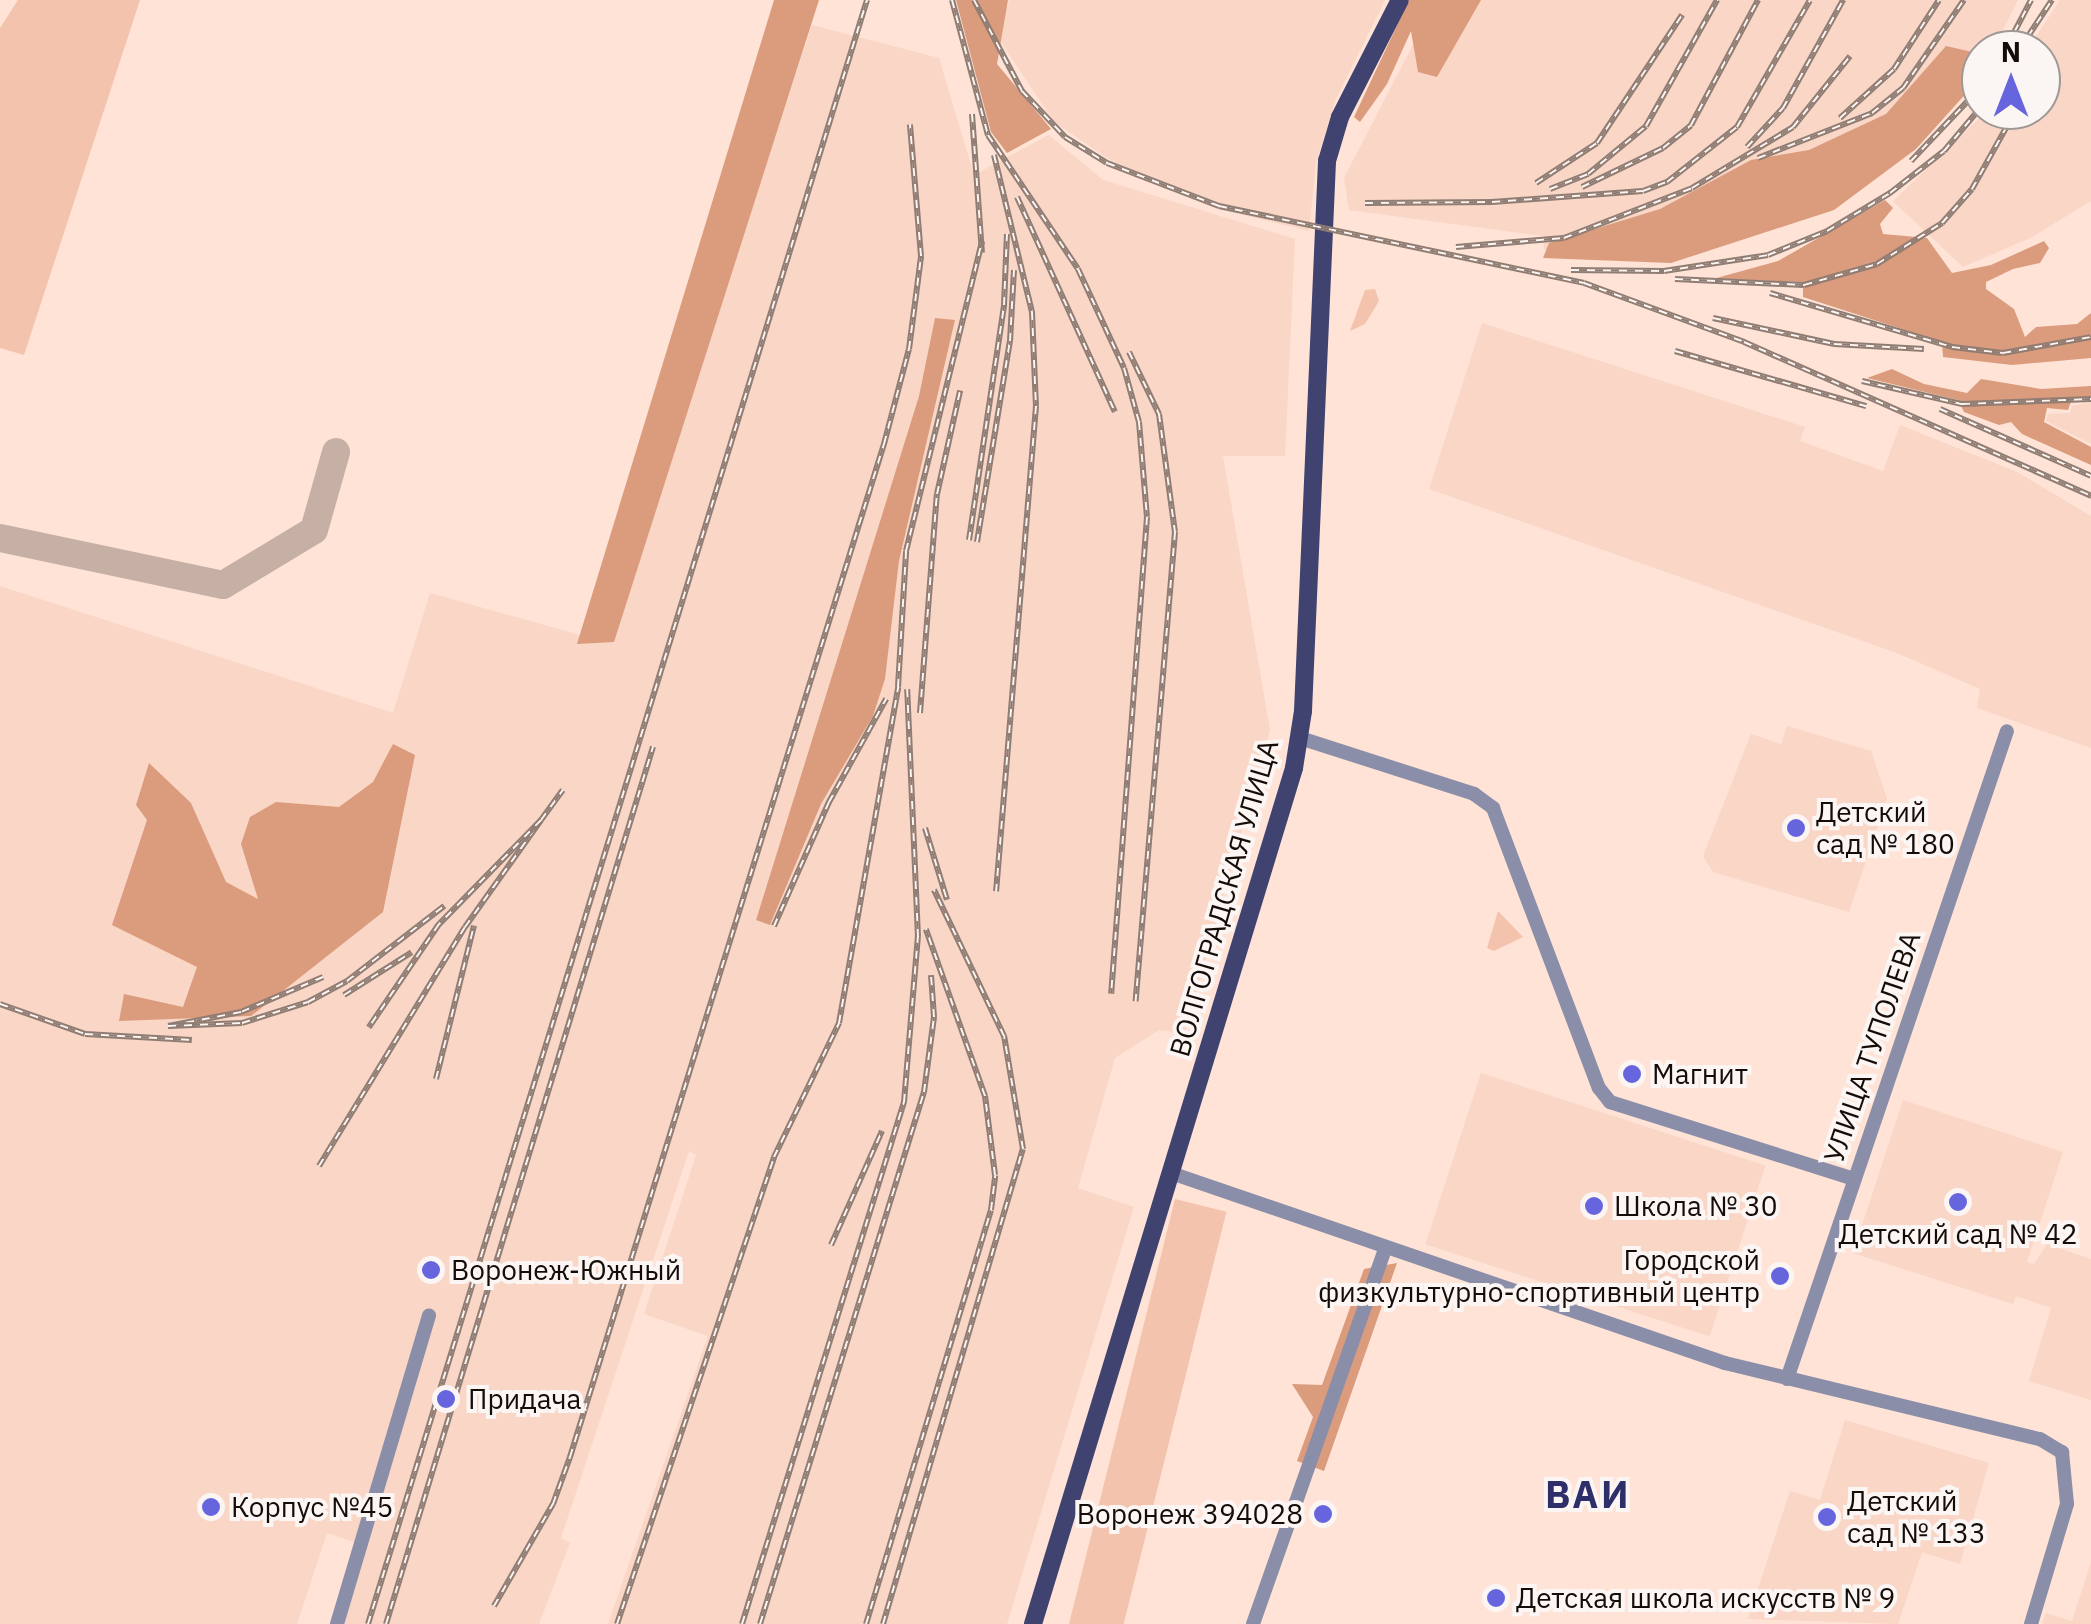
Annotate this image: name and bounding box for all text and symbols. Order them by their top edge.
north arrow [1961,30,2061,130]
text: N [2001,33,2021,70]
street label: ВОЛГОГРАДСКАЯ УЛИЦА [1163,736,1285,1060]
place label: Детский сад № 180 [1816,795,1955,861]
marker: Детский сад № 180 [1785,817,1807,839]
street label: УЛИЦА ТУПОЛЕВА [1817,927,1927,1167]
place label: Магнит [1652,1057,1748,1091]
marker: Магнит [1621,1063,1643,1085]
place label: Школа № 30 [1614,1189,1778,1223]
marker: Детский сад № 42 [1947,1191,1969,1213]
marker: Школа № 30 [1583,1195,1605,1217]
place label: Детский сад № 42 [1838,1217,2078,1251]
place label: Городской физкультурно-спортивный центр [1318,1243,1760,1309]
place label: Воронеж-Южный [451,1253,681,1287]
marker: Воронеж-Южный [420,1259,442,1281]
marker: Городской физкультурно-спортивный центр [1769,1265,1791,1287]
place label: Придача [468,1382,581,1416]
marker: Придача [433,1386,459,1412]
district label: ВАИ [1545,1471,1631,1517]
place label: Детский сад № 133 [1847,1484,1986,1550]
place label: Корпус №45 [231,1490,393,1524]
marker: Корпус №45 [200,1496,222,1518]
place label: Воронеж 394028 [1077,1497,1303,1531]
marker: Воронеж 394028 [1312,1503,1334,1525]
marker: Детский сад № 133 [1816,1506,1838,1528]
place label: Детская школа искусств № 9 [1516,1581,1895,1615]
marker: Детская школа искусств № 9 [1485,1587,1507,1609]

